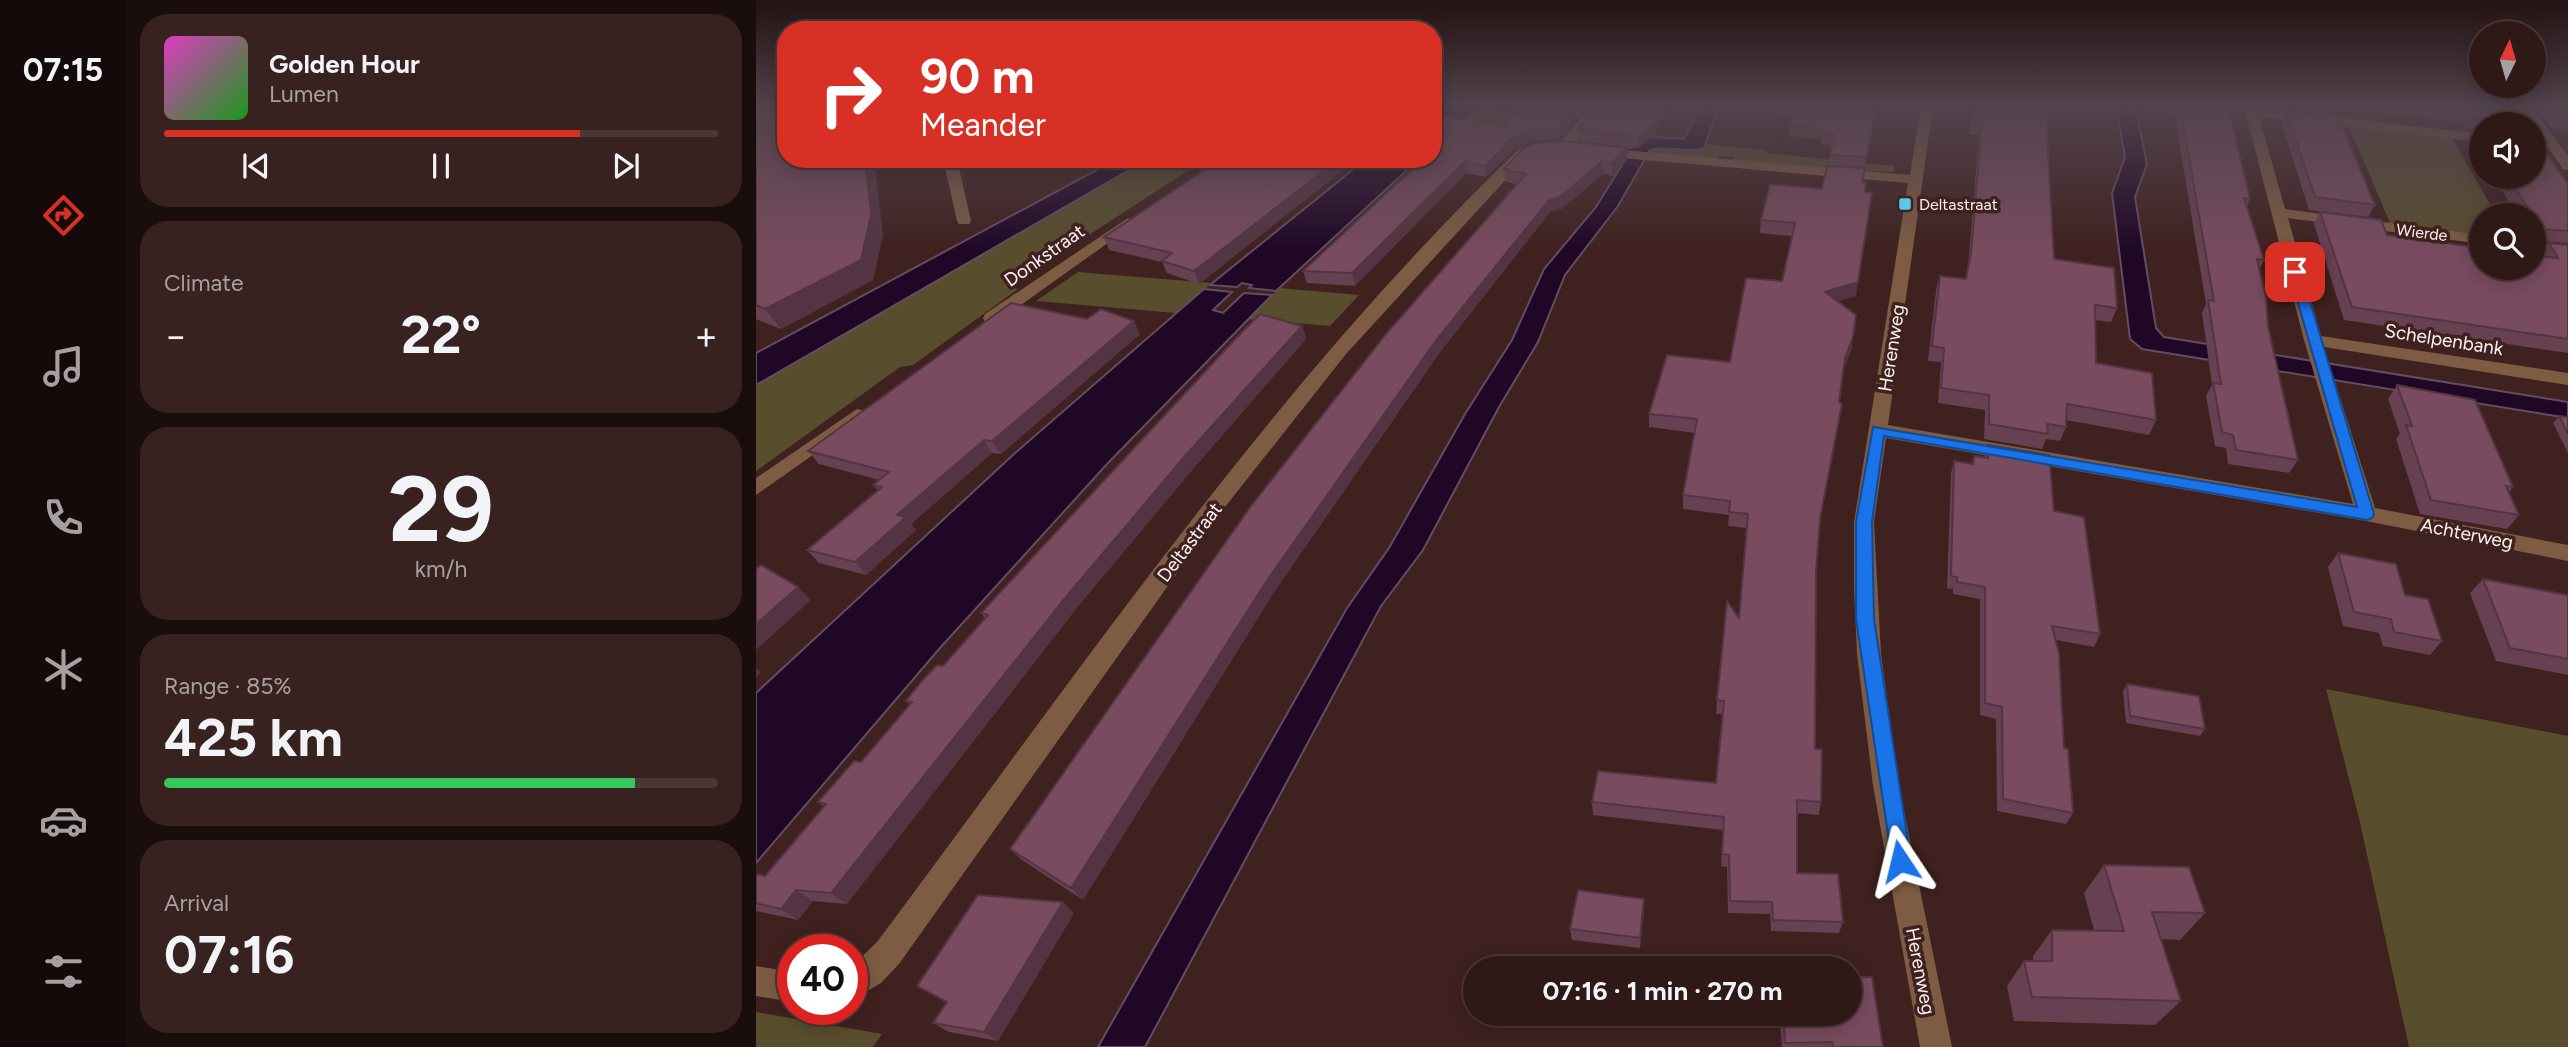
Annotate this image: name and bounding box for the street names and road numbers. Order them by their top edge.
street label: Donkstraat [1000,219,1089,291]
street label: Wierde [2395,220,2449,245]
street label: Herenweg [1873,303,1910,393]
street label: Schelpenbank [2383,319,2506,360]
street label: Deltastraat [1152,498,1227,587]
street label: Achterweg [2419,513,2515,554]
street label: Herenweg [1901,926,1940,1017]

